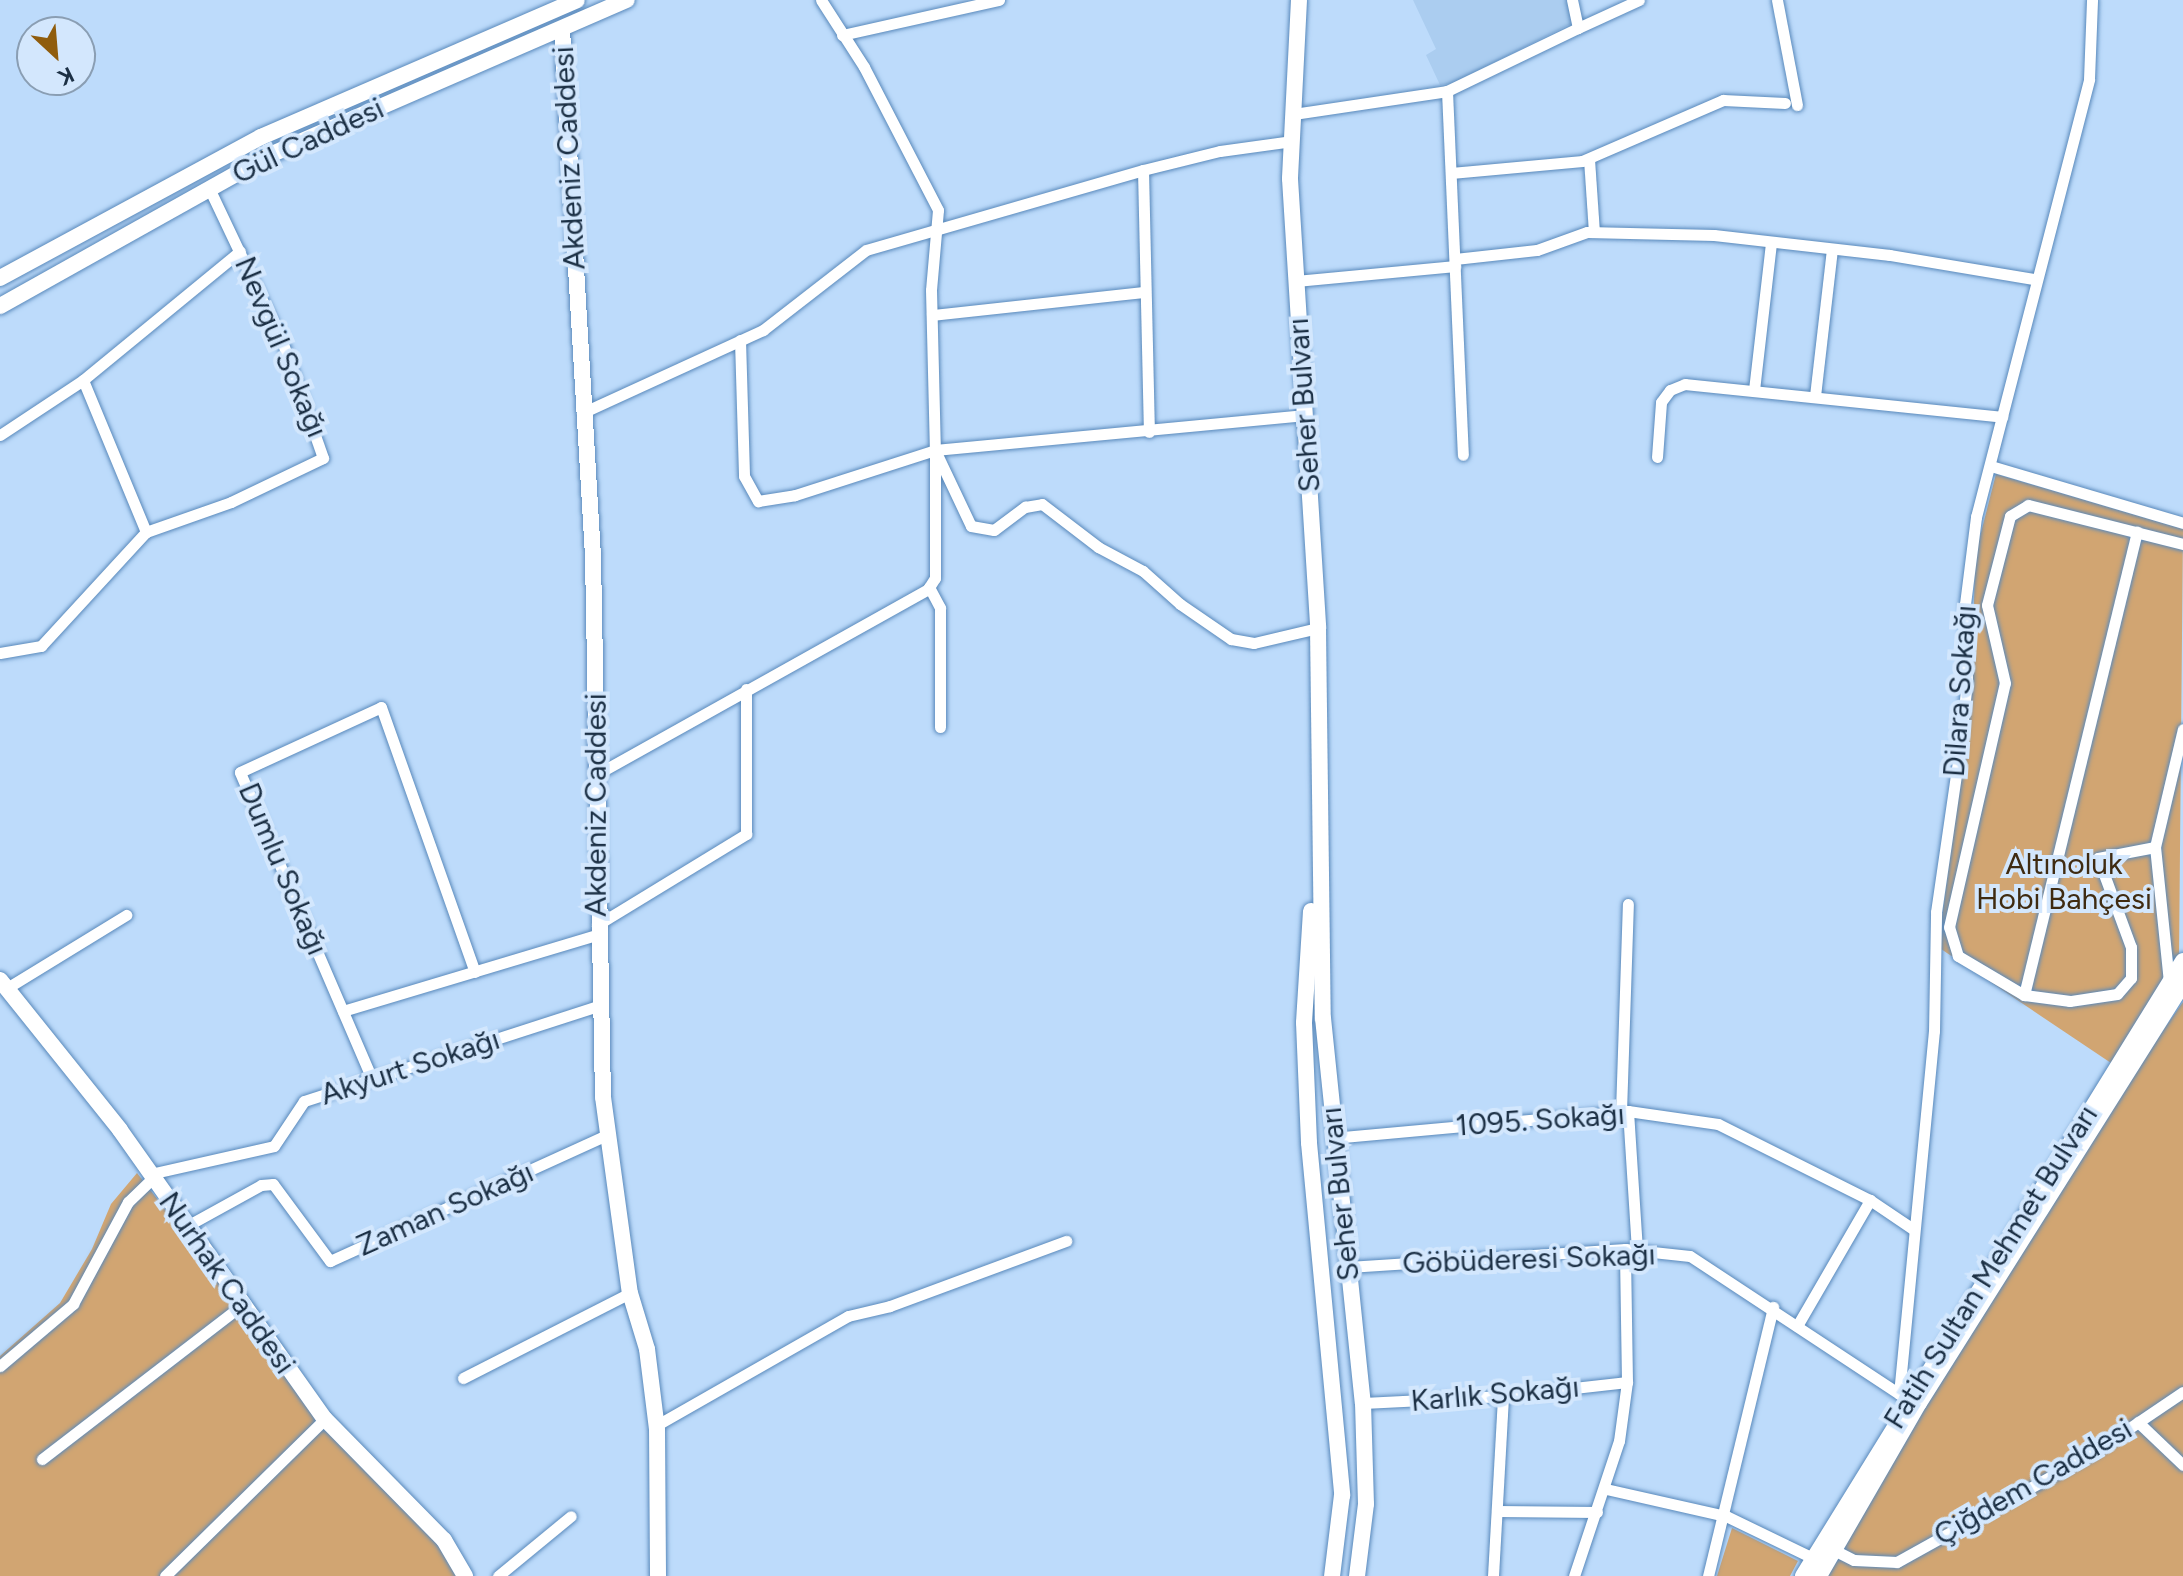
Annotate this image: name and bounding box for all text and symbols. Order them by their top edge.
north arrow [16,16,96,96]
street label: Akdeniz Caddesi [545,45,593,271]
text: K [53,61,78,92]
street label: Gül Caddesi [227,90,389,192]
street label: Nevgül Sokağı [227,251,335,443]
street label: Seher Bulvarı [1280,317,1328,493]
street label: Dilara Sokağı [1936,604,1984,778]
street label: Akdeniz Caddesi [578,693,614,917]
street label: Dumlu Sokağı [231,777,335,961]
park label: Altınoluk Hobi Bahçesi [1976,846,2152,916]
street label: Akyurt Sokağı [316,1021,504,1113]
street label: 1095. Sokağı [1454,1096,1626,1144]
street label: Fatih Sultan Mehmet Bulvarı [1876,1099,2106,1435]
street label: Seher Bulvarı [1313,1105,1367,1283]
street label: Zaman Sokağı [351,1154,539,1264]
street label: Nurhak Caddesi [151,1185,303,1381]
street label: Göbüderesi Sokağı [1402,1237,1656,1281]
street label: Karlık Sokağı [1409,1369,1581,1419]
street label: Çiğdem Caddesi [1928,1411,2138,1553]

